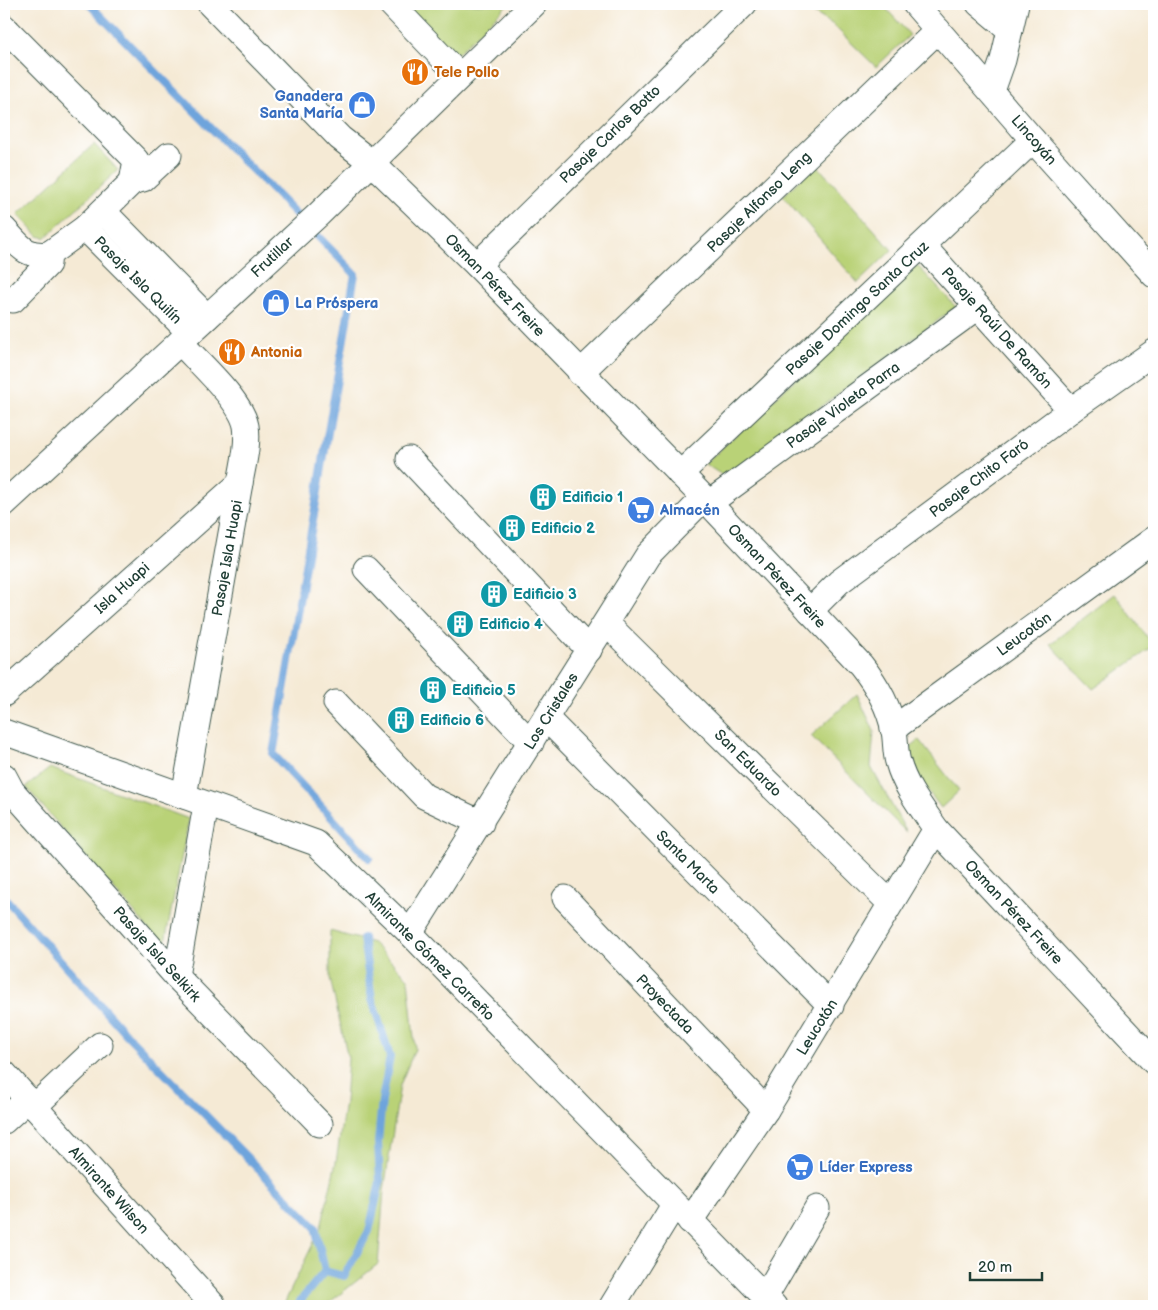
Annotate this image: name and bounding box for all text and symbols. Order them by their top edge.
restaurant icon: Tele Pollo [400,57,430,87]
place label: Tele Pollo [434,63,500,82]
street label: Pasaje Carlos Botto [556,81,665,188]
place label: Ganadera Santa María [260,87,343,123]
shop icon: Ganadera Santa María [347,90,377,120]
street label: Lincoyán [1007,111,1061,169]
street label: Pasaje Alfonso Leng [703,148,815,257]
street label: Osman Pérez Freire [441,230,549,341]
street label: Pasaje Isla Quilín [90,232,186,328]
street label: Frutillar [247,233,298,282]
street label: Pasaje Domingo Santa Cruz [782,237,933,380]
street label: Pasaje Raúl De Ramón [937,264,1056,393]
shop icon: La Próspera [261,288,291,318]
place label: La Próspera [295,294,378,313]
restaurant icon: Antonia [217,337,247,367]
place label: Antonia [250,343,302,362]
street label: Pasaje Violeta Parra [783,358,904,453]
street label: Pasaje Chito Faró [926,435,1033,522]
building icon: Edificio 1 [528,482,558,512]
place label: Edificio 1 [562,488,623,507]
supermarket icon: Almacén [626,495,656,525]
street label: Pasaje Isla Huapi [208,499,247,618]
place label: Almacén [659,501,720,520]
building icon: Edificio 2 [497,513,527,543]
place label: Edificio 2 [531,519,595,538]
street label: Osman Pérez Freire [723,520,830,633]
street label: Isla Huapi [91,559,154,618]
building icon: Edificio 3 [479,579,509,609]
place label: Edificio 3 [513,585,577,604]
street label: Leucotón [993,608,1055,661]
building icon: Edificio 4 [445,609,475,639]
place label: Edificio 4 [479,615,543,634]
street label: Los Cristales [520,669,583,753]
building icon: Edificio 5 [418,675,448,705]
place label: Edificio 5 [452,681,516,700]
building icon: Edificio 6 [386,705,416,735]
place label: Edificio 6 [420,711,484,730]
street label: San Eduardo [710,726,785,801]
street label: Santa Marta [652,827,723,898]
street label: Osman Pérez Freire [960,856,1067,969]
street label: Almirante Gómez Carreño [361,888,498,1025]
street label: Pasaje Isla Selkirk [109,903,205,1007]
street label: Proyectada [632,971,698,1038]
street label: Leucotón [793,996,842,1059]
street label: Almirante Wilson [64,1143,153,1238]
supermarket icon: Líder Express [785,1152,815,1182]
place label: Líder Express [819,1158,913,1177]
scale bar [970,1250,1043,1282]
text: 20 m [978,1258,1012,1277]

